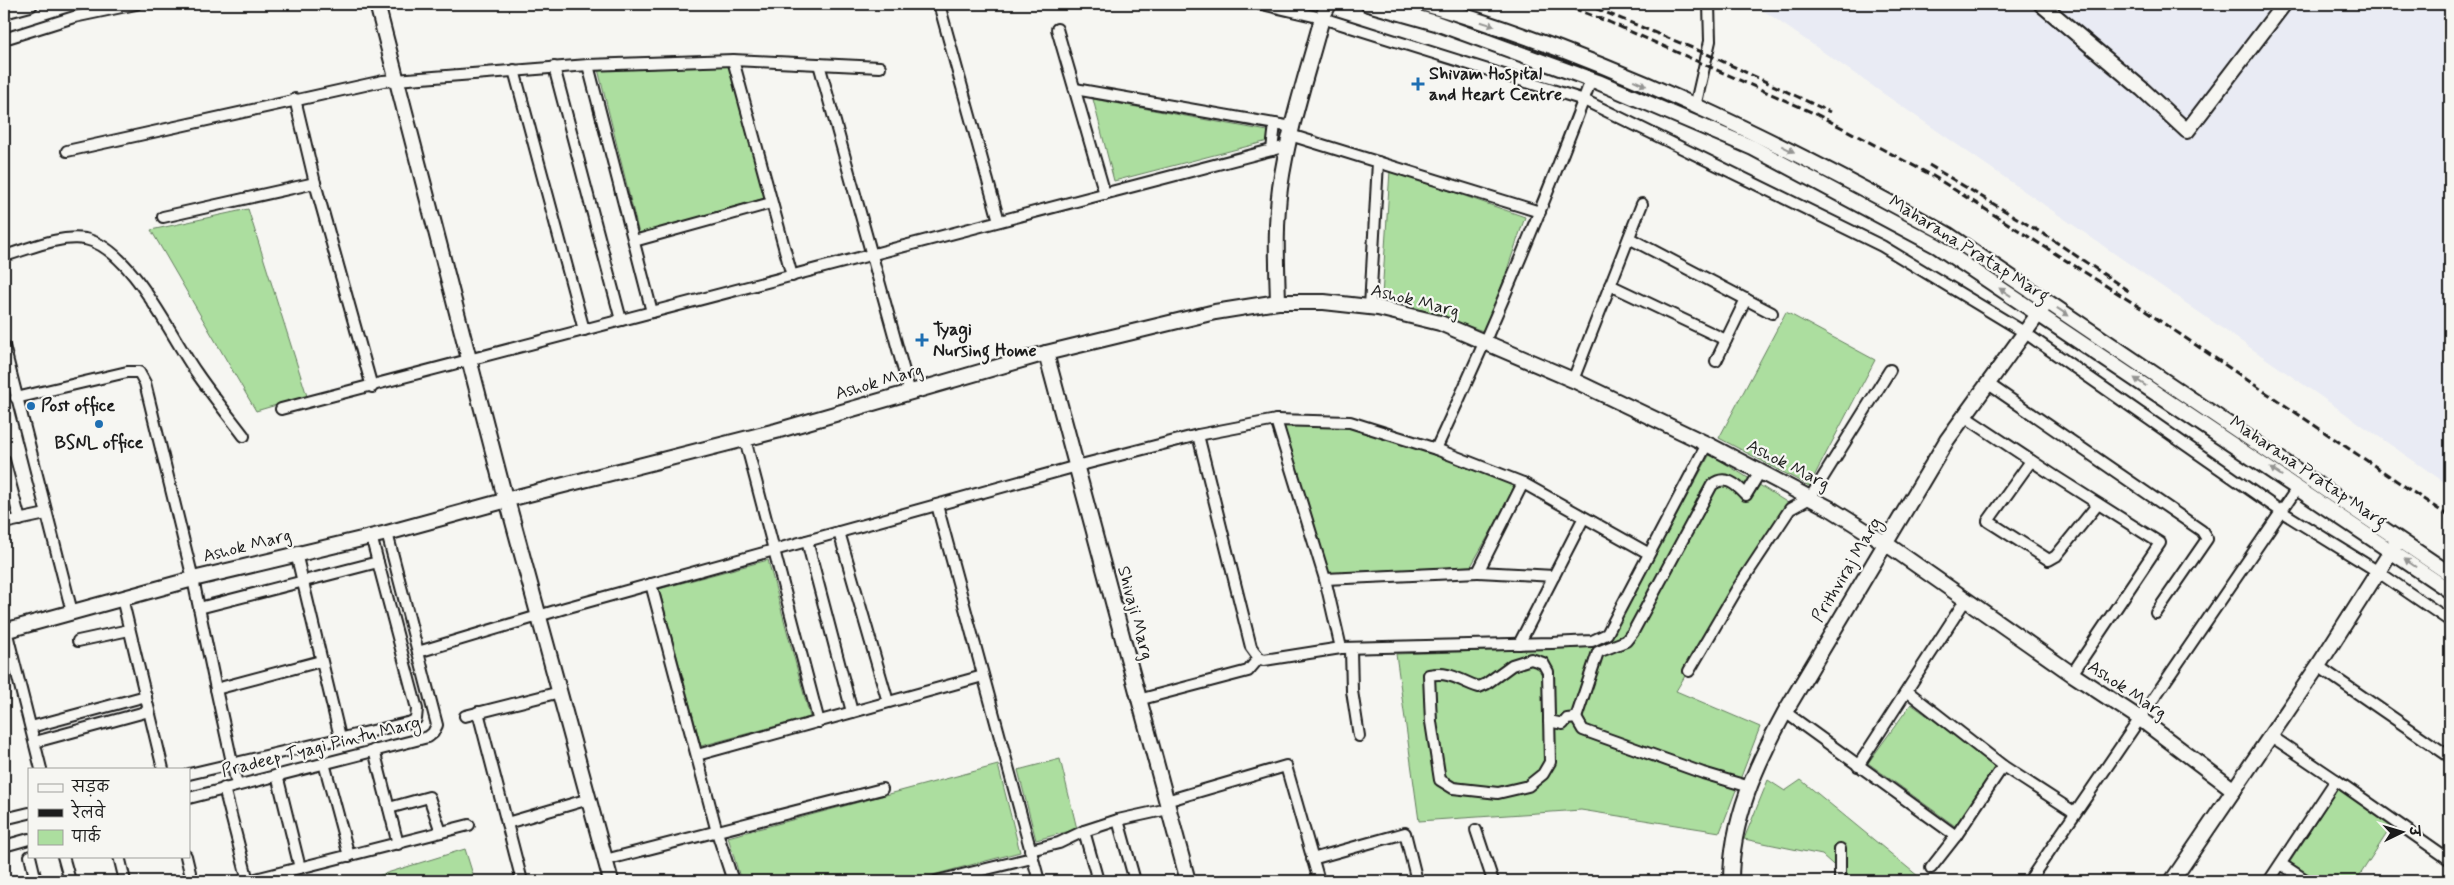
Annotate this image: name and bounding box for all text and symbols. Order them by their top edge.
one-way arrow [1481,21,1496,28]
place label: Shivam Hospital and Heart Centre [1429,62,1562,107]
marker: Shivam Hospital and Heart Centre [1411,77,1425,91]
one-way arrow [1633,79,1647,87]
one-way arrow [1781,145,1795,153]
street label: Maharana Pratap Marg [1883,190,2054,310]
street label: Ashok Marg [1368,278,1462,324]
one-way arrow [1999,287,2012,297]
one-way arrow [2056,307,2070,317]
place label: Tyagi Nursing Home [933,318,1037,365]
marker: Tyagi Nursing Home [915,333,929,347]
street label: Ashok Marg [832,358,926,406]
one-way arrow [2134,377,2147,387]
place label: Post office [41,394,115,418]
marker: Post office [25,400,37,412]
street label: Maharana Pratap Marg [2223,410,2391,535]
marker: BSNL office [93,418,105,430]
place label: BSNL office [55,431,144,455]
street label: Ashok Marg [1742,434,1834,496]
one-way arrow [2269,467,2282,477]
street label: Prithviraj Marg [1806,513,1889,627]
street label: Ashok Marg [200,523,294,569]
one-way arrow [2403,558,2417,568]
street label: Shivaji Marg [1111,563,1159,663]
street label: Ashok Marg [2083,655,2171,725]
street label: Pradeep Tyagi Pintu Marg [219,711,423,784]
legend [28,768,190,858]
text: सड़क [71,778,110,798]
text: रेलवे [70,799,106,824]
north arrow [2376,808,2426,858]
text: उ [2404,824,2423,838]
text: पार्क [71,825,102,848]

